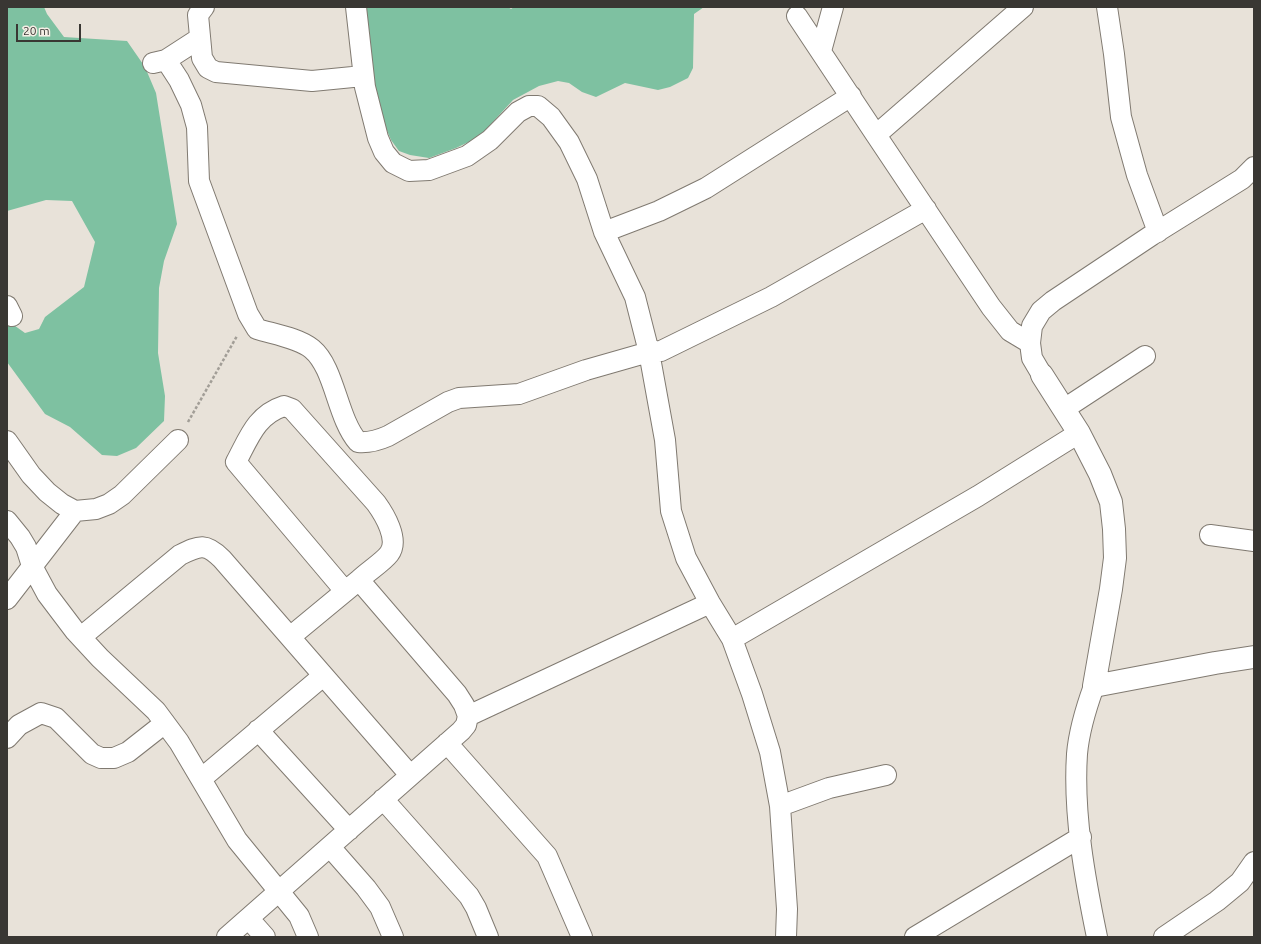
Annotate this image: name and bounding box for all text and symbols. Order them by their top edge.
scale bar [18,16,83,42]
text: 20 m [23,24,50,37]

